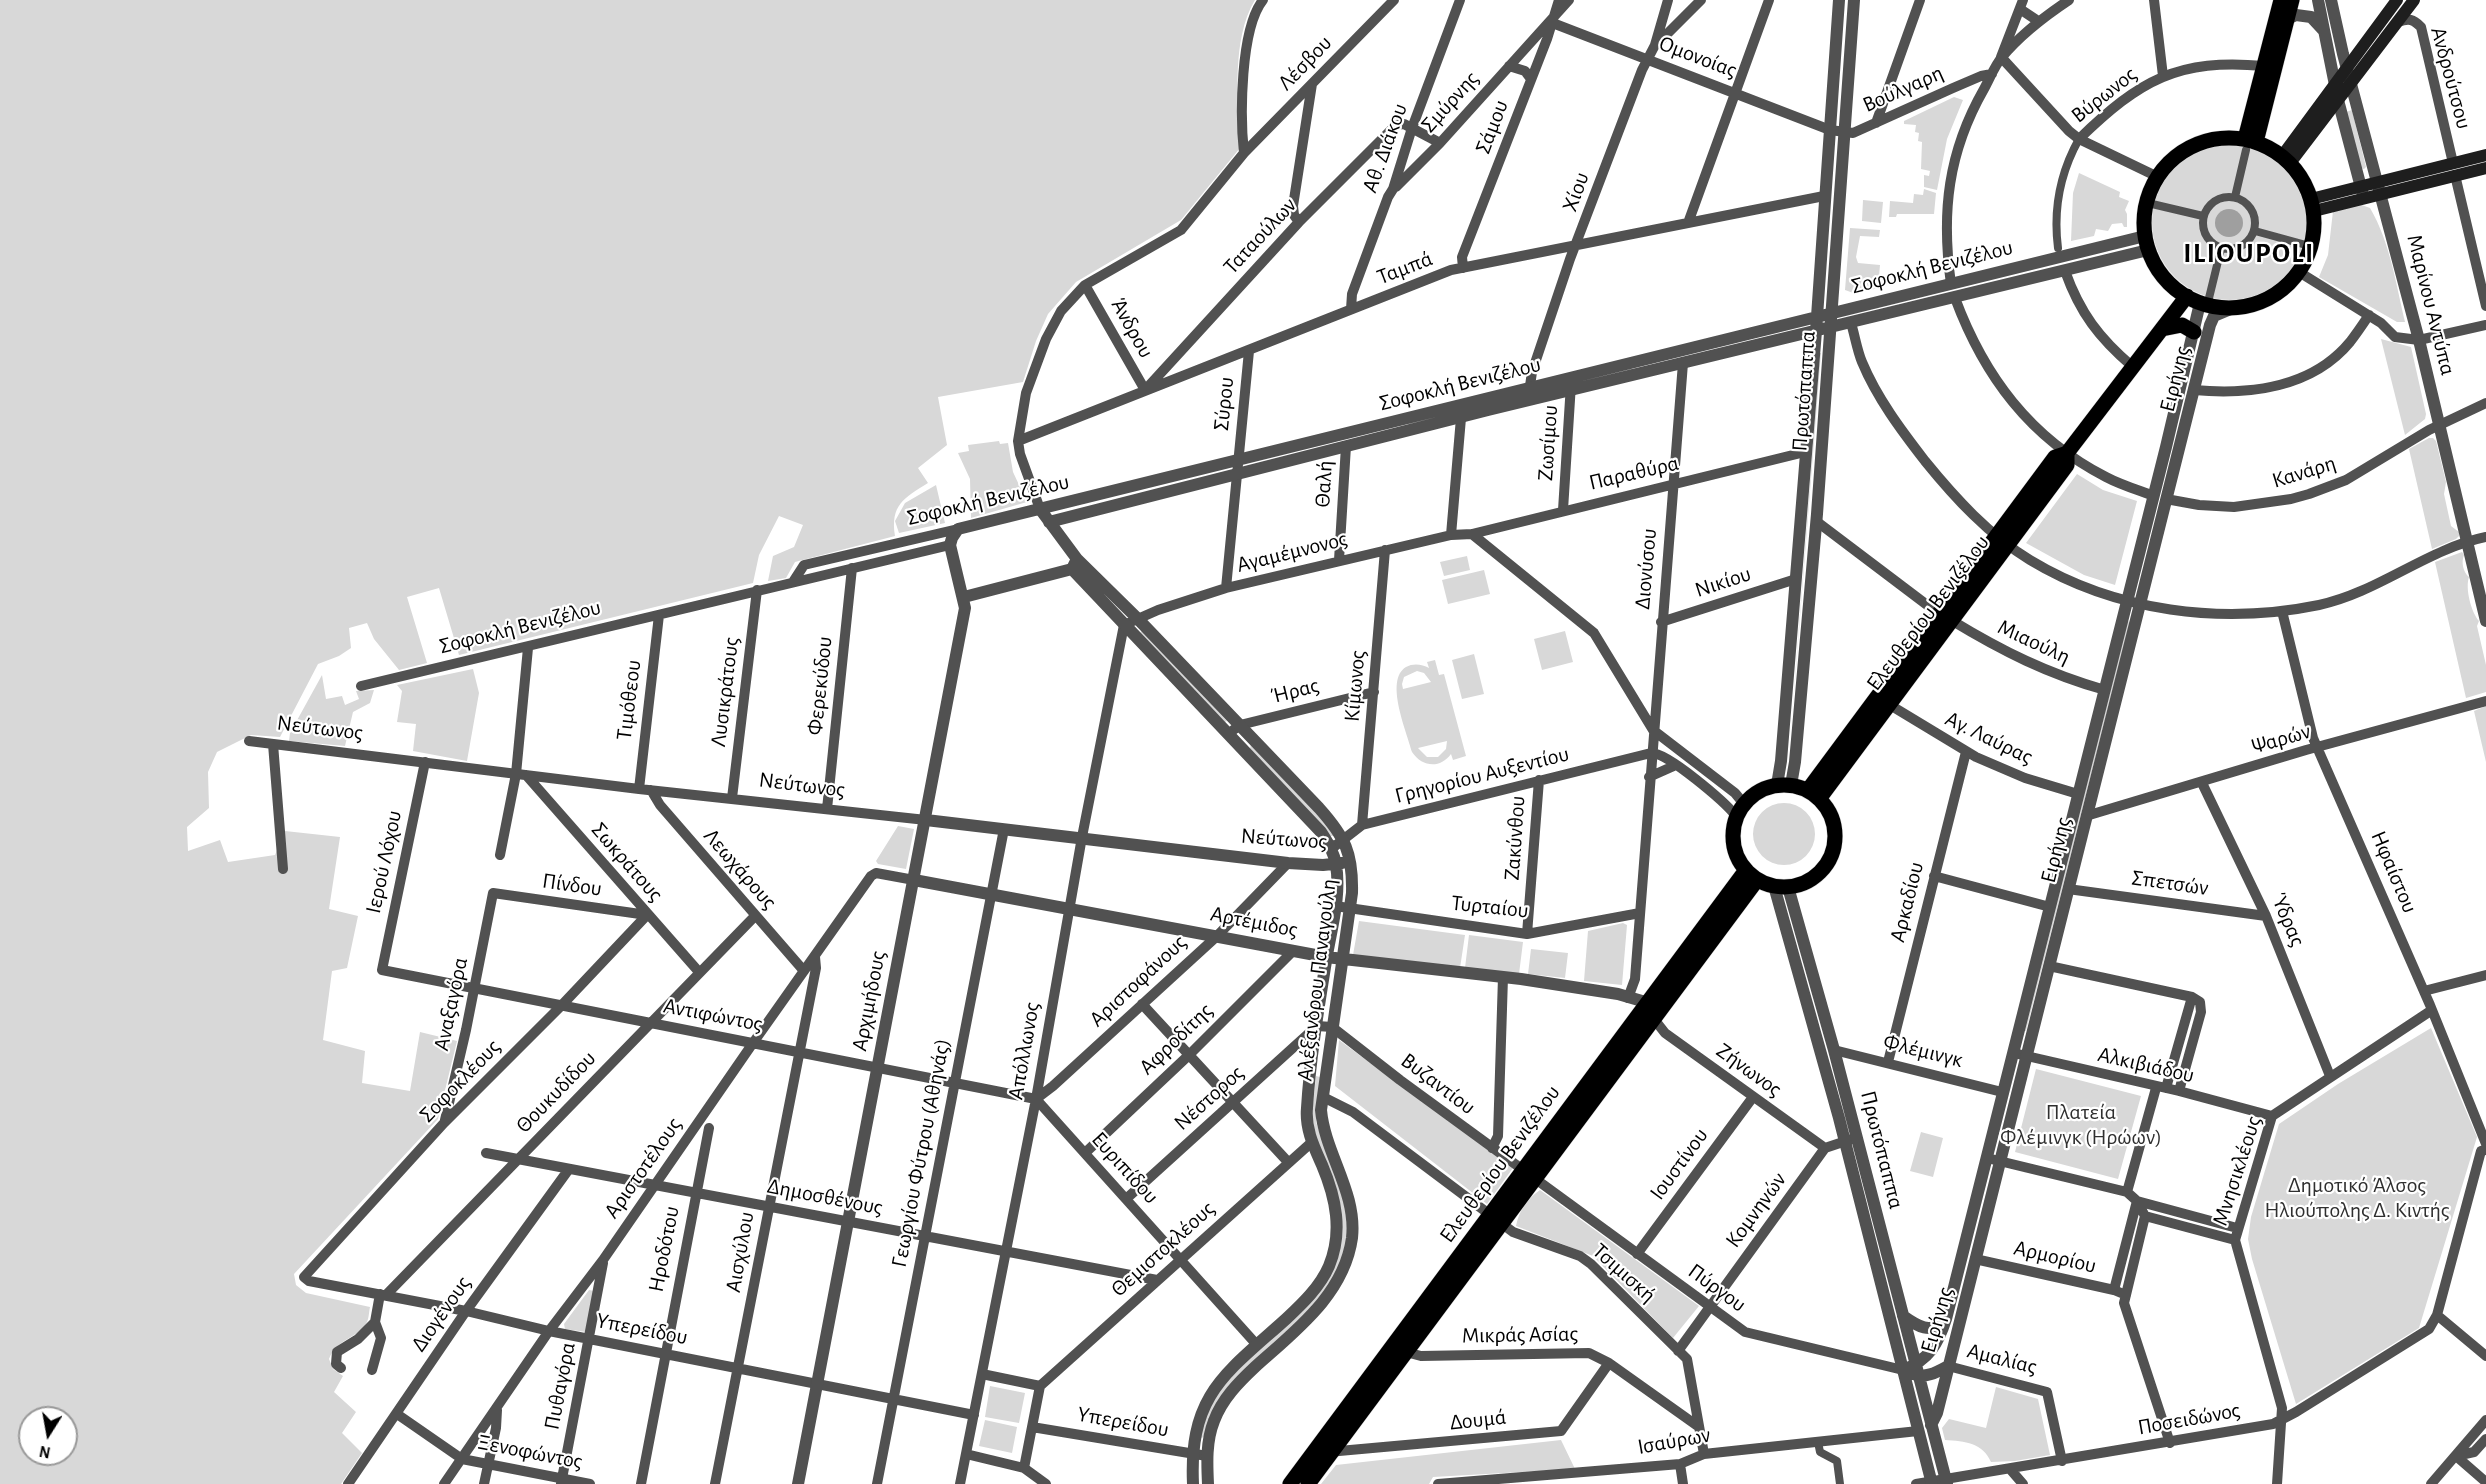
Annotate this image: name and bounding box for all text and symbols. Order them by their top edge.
street label: Ανδρούτσου [2425,24,2477,132]
street label: Λέσβου [1272,30,1338,96]
street label: Ομονοίας [1655,30,1741,84]
street label: Βούλγαρη [1859,60,1947,118]
street label: Βύρωνος [2066,61,2142,129]
street label: Σμύρνης [1416,66,1484,138]
street label: Σάμου [1470,96,1514,158]
street label: Αθ. Διάκου [1357,100,1413,196]
street label: Χίου [1557,169,1595,215]
street label: Ταταούλων [1218,192,1302,280]
street label: Μαρίνου Αντύπα [2401,232,2461,378]
street label: Σοφοκλή Βενιζέλου [1848,234,2016,300]
district label: ILIOUPOLI [2183,237,2315,271]
street label: Ταμπά [1374,245,1436,291]
street label: Άνδρου [1105,293,1159,363]
street label: Πρωτόπαππα [1787,330,1821,452]
street label: Ειρήνης [2154,343,2196,415]
street label: Σοφοκλή Βενιζέλου [1376,351,1544,417]
street label: Σύρου [1208,376,1240,432]
street label: Ζωσίμου [1532,404,1564,482]
street label: Παραθύρα [1586,450,1682,496]
street label: Κανάρη [2269,450,2339,494]
street label: Θαλή [1310,460,1338,508]
street label: Σοφοκλή Βενιζέλου [904,468,1072,532]
street label: Αγαμέμνονος [1234,526,1350,578]
street label: Διονύσου [1629,527,1663,611]
street label: Ελευθερίου Βενιζέλου [1861,530,1995,696]
street label: Νικίου [1692,561,1754,603]
street label: Σοφοκλή Βενιζέλου [436,594,604,660]
street label: Μιαούλη [1994,614,2074,670]
street label: Φερεκύδου [802,635,838,737]
street label: Λυσικράτους [705,636,745,748]
street label: Κίμωνος [1339,649,1371,723]
street label: Τιμόθεου [611,658,647,742]
street label: Ήρας [1268,672,1322,710]
street label: Αγ. Λαύρας [1941,706,2037,770]
street label: Νεύτωνος [276,710,364,746]
street label: Ψαρών [2248,718,2314,760]
street label: Γρηγορίου Αυξεντίου [1392,741,1572,809]
street label: Νεύτωνος [758,767,846,803]
street label: Ζακύνθου [1499,795,1531,881]
street label: Ιερού Λόχου [360,808,408,916]
street label: Ειρήνης [2035,814,2077,886]
street label: Σωκράτους [585,817,669,907]
street label: Λεωχάρους [698,823,782,915]
street label: Νεύτωνος [1240,823,1328,855]
street label: Ηφαίστου [2365,827,2423,917]
street label: Αρκαδίου [1884,859,1930,945]
street label: Σπετσών [2130,865,2210,901]
street label: Πίνδου [541,868,603,902]
street label: Αλέξανδρου Παναγούλη [1291,877,1343,1083]
street label: Τυρταίου [1450,890,1530,924]
street label: Ύδρας [2265,890,2311,950]
street label: Αρτέμιδος [1208,901,1300,943]
street label: Αριστοφάνους [1084,929,1192,1033]
street label: Αρχιμήδους [846,949,892,1053]
street label: Αναξαγόρα [428,955,474,1053]
street label: Αντιφώντος [661,992,765,1038]
street label: Αφροδίτης [1134,998,1218,1080]
street label: Απόλλωνος [1002,1000,1046,1102]
street label: Φλέμινγκ [1880,1028,1966,1074]
street label: Σοφοκλέους [414,1034,506,1128]
street label: Γεωργίου Φύτρου (Αθηνάς) [886,1036,956,1270]
street label: Ζήνωνος [1711,1038,1787,1102]
street label: Αλκιβιάδου [2095,1041,2197,1089]
street label: Θουκυδίδου [510,1045,602,1139]
street label: Βυζαντίου [1395,1047,1481,1121]
street label: Νέστορος [1169,1060,1249,1136]
street label: Ελευθερίου Βενιζέλου [1434,1080,1566,1248]
street label: Πρωτόπαππα [1855,1088,1909,1212]
park label: Πλατεία Φλέμινγκ (Ηρώων) [2000,1099,2162,1150]
street label: Αριστοτέλους [599,1113,687,1223]
street label: Μνησικλέους [2207,1113,2267,1229]
street label: Ιουστίνου [1644,1123,1714,1205]
street label: Ευριπίδου [1086,1127,1164,1209]
street label: Κομνηνών [1720,1167,1792,1253]
park label: Δημοτικό Άλσος Ηλιούπολης Δ. Κιντής [2264,1172,2450,1224]
street label: Δημοσθένους [765,1173,885,1221]
street label: Θεμιστοκλέους [1106,1196,1220,1302]
street label: Ηροδότου [643,1204,685,1294]
street label: Αισχύλου [720,1210,760,1294]
street label: Αρμορίου [2011,1235,2099,1279]
street label: Τσιμισκή [1587,1238,1661,1308]
street label: Πύργου [1683,1258,1751,1318]
street label: Διογένους [405,1271,477,1357]
street label: Ειρήνης [1915,1284,1959,1356]
street label: Υπερείδου [594,1307,690,1351]
street label: Μικράς Ασίας [1462,1321,1578,1349]
street label: Αμαλίας [1964,1338,2040,1380]
street label: Πυθαγόρα [539,1340,581,1432]
street label: Ποσειδώνος [2136,1397,2242,1441]
street label: Υπερείδου [1075,1401,1171,1443]
street label: Δουμά [1448,1404,1508,1436]
north arrow [18,1406,78,1466]
street label: Ισαύρων [1636,1422,1712,1460]
street label: Ξενοφώντος [475,1429,585,1475]
text: N [38,1443,52,1461]

